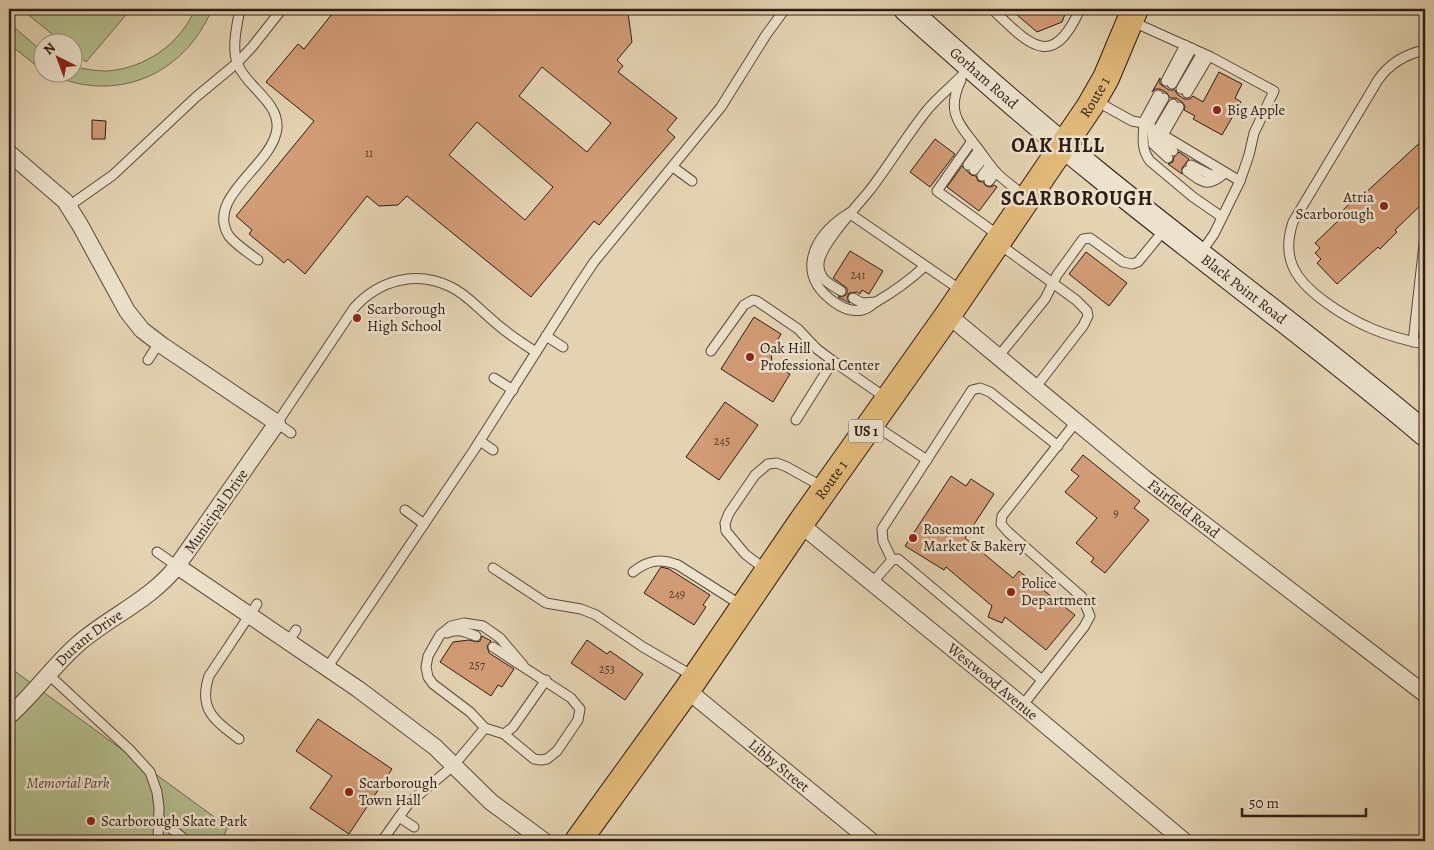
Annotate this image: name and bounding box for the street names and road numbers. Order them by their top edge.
street label: Gorham Road [945,42,1023,114]
street label: Route 1 [1075,73,1115,121]
street label: Black Point Road [1197,249,1292,329]
road number: US 1 [848,420,884,442]
street label: Route 1 [810,456,852,504]
street label: Municipal Drive [179,465,253,557]
street label: Fairfield Road [1144,475,1224,543]
street label: Durant Drive [51,605,127,671]
street label: Westwood Avenue [943,638,1043,725]
street label: Libby Street [744,734,814,797]

